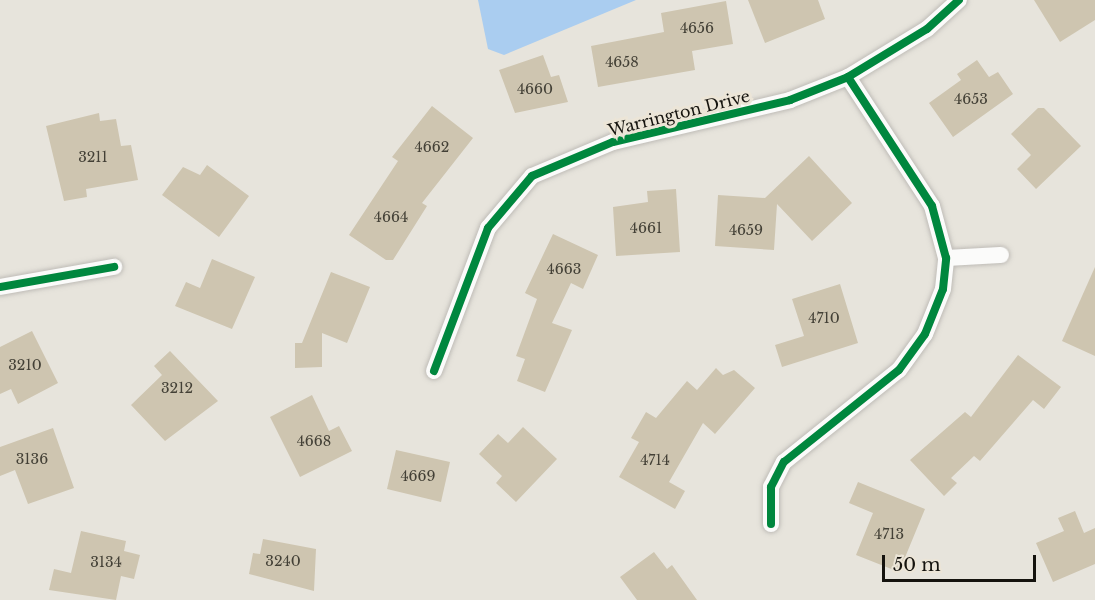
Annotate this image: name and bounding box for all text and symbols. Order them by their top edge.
house number: 4656 [680,20,714,36]
house number: 4658 [605,54,639,70]
house number: 4660 [517,81,553,97]
street label: Warrington Drive [606,86,752,140]
house number: 4653 [954,91,988,107]
house number: 4662 [415,139,449,155]
house number: 3211 [78,149,108,165]
house number: 4664 [374,209,408,225]
house number: 4661 [630,220,662,236]
house number: 4659 [729,222,763,238]
house number: 4663 [547,261,581,277]
house number: 4710 [808,310,840,326]
house number: 3210 [8,357,42,373]
house number: 3212 [161,380,193,396]
house number: 4668 [297,433,331,449]
house number: 3136 [16,451,48,467]
house number: 4714 [640,452,670,468]
house number: 4669 [400,468,436,484]
house number: 4713 [874,526,904,542]
scale bar [885,543,1040,581]
house number: 3240 [265,553,301,569]
house number: 3134 [90,554,122,570]
text: 50 m [893,554,941,576]

